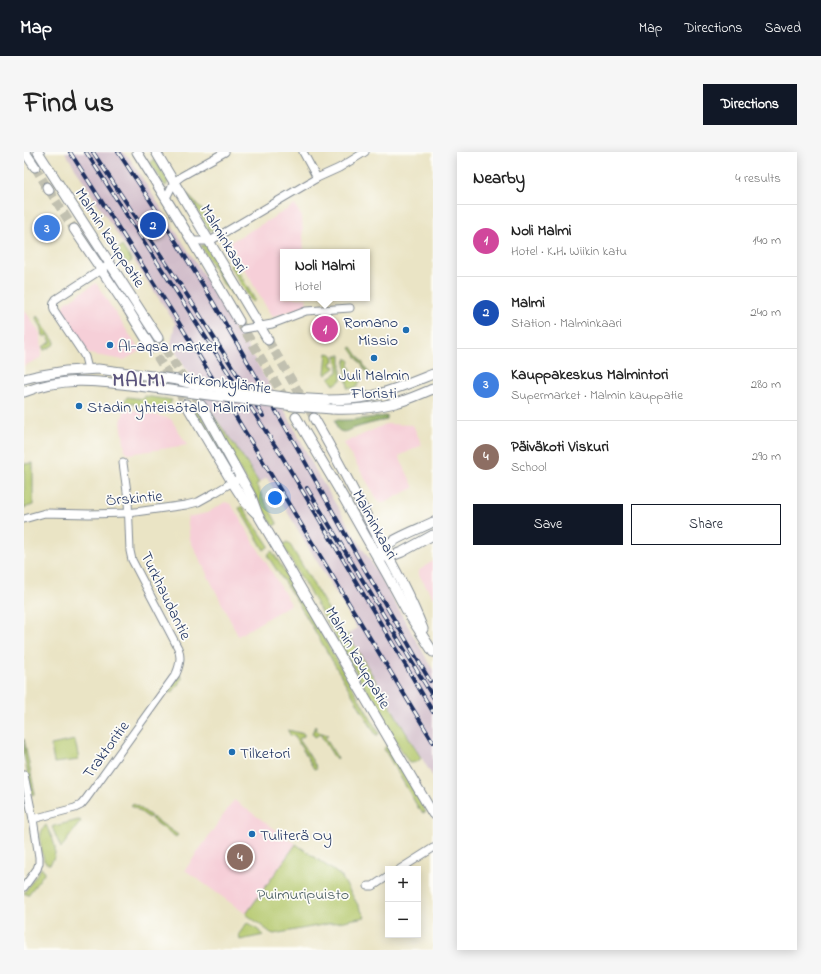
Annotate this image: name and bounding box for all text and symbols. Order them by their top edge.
text: Map [20,15,52,42]
text: Map [639,18,662,39]
text: Directions [684,18,742,39]
text: Saved [764,18,801,39]
text: Find us [24,84,114,125]
button: Directions [703,84,797,125]
text: Nearby [473,166,525,191]
text: 4 results [735,169,781,188]
street label: Malmin kauppatie [68,184,151,293]
street label: Malminkaari [193,200,253,278]
pin: 2 [140,210,166,240]
pin: 3 [34,213,60,243]
text: Noli Malmi [511,220,572,242]
text: 1 [484,231,488,250]
text: 140 m [753,231,781,250]
text: Hotel · K.H. Wiikin katu [511,242,627,261]
popup [280,249,370,301]
text: Noli Malmi [295,255,355,277]
text: Hotel [295,277,321,296]
text: Malmi [511,292,545,314]
text: 2 [483,303,489,322]
text: 240 m [750,303,781,322]
place label: Romano Missio [344,311,398,353]
pin: 1 [312,314,338,344]
text: Station · Malminkaari [511,314,622,333]
marker: Romano Missio [401,325,411,335]
place label: Al-aqsa market [118,335,219,359]
marker: Al-aqsa market [105,340,115,350]
marker: Juli Malmin Floristi [369,353,379,363]
place label: Juli Malmin Floristi [339,364,409,406]
text: Kauppakeskus Malmintori [511,364,668,386]
district label: MALMI [112,367,166,396]
street label: Kirkonkyläntie [181,367,273,401]
text: 3 [483,375,489,394]
text: 280 m [751,375,781,394]
text: Supermarket · Malmin kauppatie [511,386,683,405]
place label: Stadin yhteisötalo Malmi [87,396,249,420]
marker: Stadin yhteisötalo Malmi [74,401,84,411]
text: Päiväkoti Viskuri [511,436,609,458]
text: 4 [483,447,489,466]
text: 290 m [752,447,781,466]
text: School [511,458,547,477]
street label: Örskintie [105,484,164,513]
street label: Malminkaari [345,486,403,564]
your location [265,488,285,508]
button: Save [473,504,623,545]
button: Share [631,504,781,545]
street label: Turkhaudantie [133,548,197,645]
street label: Malmin kauppatie [318,602,397,714]
street label: Traktoritie [77,715,136,784]
place label: Tilketori [240,742,291,766]
marker: Tilketori [227,747,237,757]
place label: Tuliterä Oy [260,824,332,848]
marker: Tuliterä Oy [247,829,257,839]
pin: 4 [227,842,253,872]
map controls [385,866,421,938]
button: + [385,866,421,902]
park label: Puimuripuisto [257,883,349,907]
button: − [385,902,421,938]

